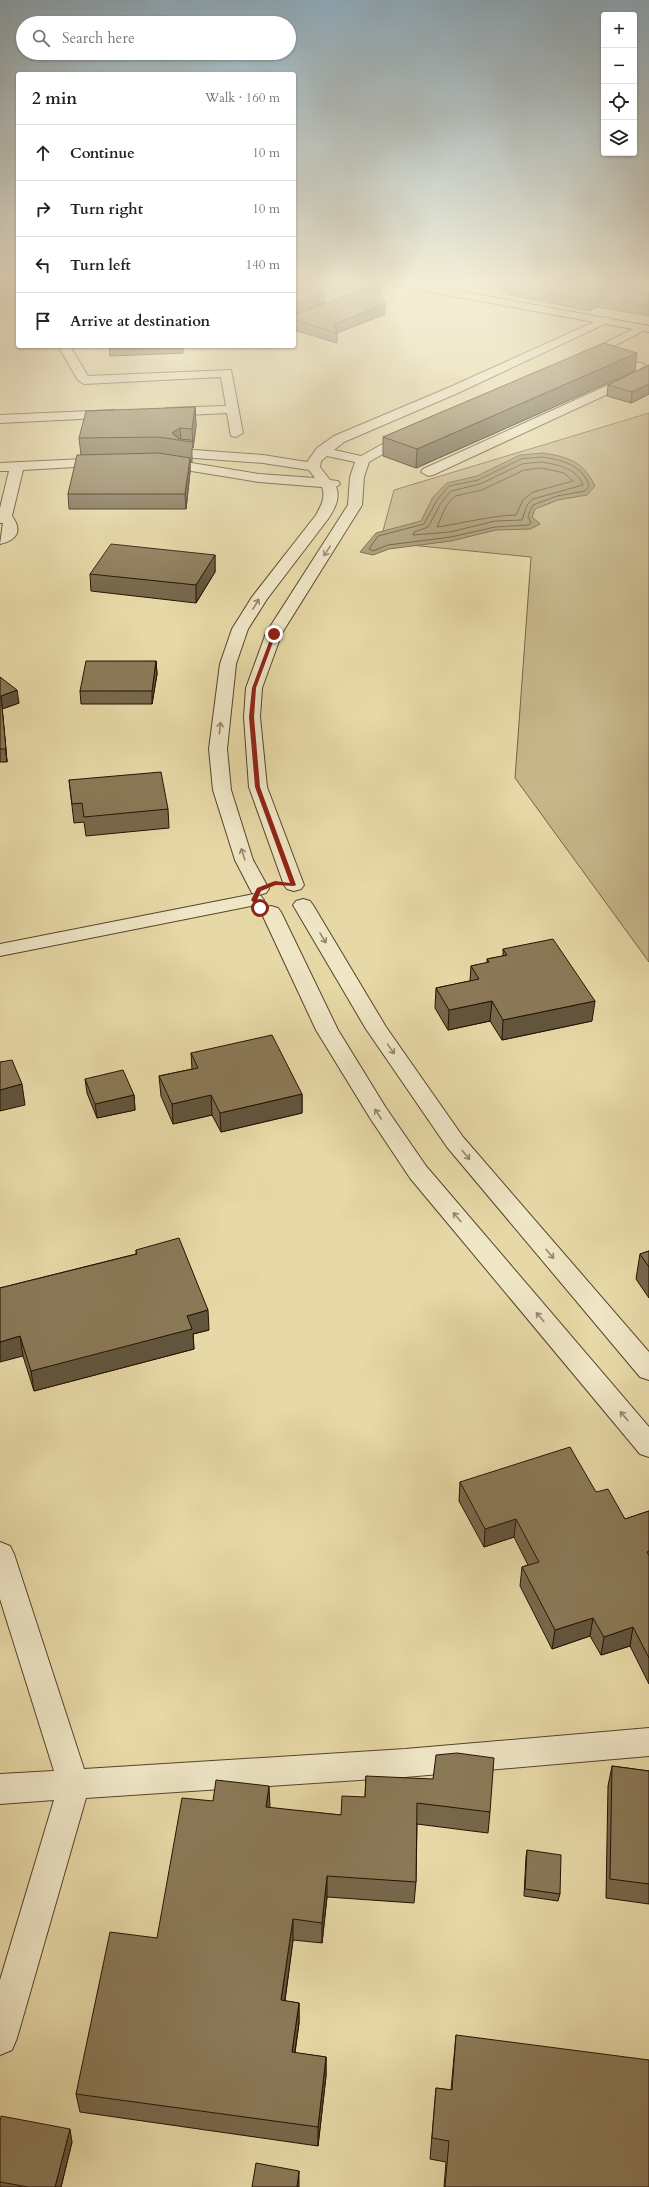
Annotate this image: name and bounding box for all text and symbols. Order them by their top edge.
map controls [601,12,637,156]
button: + [601,12,637,48]
search box [16,16,296,60]
icon: search [30,27,52,49]
text: Search here [62,28,135,48]
button: − [601,48,637,84]
button: locate [601,84,637,120]
text: 2 min [32,87,77,110]
text: Walk · 160 m [205,89,280,107]
button: layers [601,120,637,156]
icon: ahead [32,142,54,164]
text: Continue [70,143,135,163]
text: 10 m [252,144,280,162]
icon: right [32,198,54,220]
text: Turn right [70,199,143,219]
text: 10 m [252,200,280,218]
icon: left [32,254,54,276]
text: Turn left [70,255,131,275]
text: 140 m [246,256,280,274]
icon: arrive [32,310,54,332]
text: Arrive at destination [70,311,210,331]
one-way arrow [323,545,331,556]
one-way arrow [251,599,260,610]
route end [265,625,283,643]
one-way arrow [216,722,224,735]
one-way arrow [238,848,246,860]
route start [251,899,269,917]
one-way arrow [320,932,328,944]
one-way arrow [387,1043,395,1054]
one-way arrow [374,1109,382,1120]
one-way arrow [462,1150,471,1160]
one-way arrow [452,1212,461,1223]
one-way arrow [546,1249,555,1260]
one-way arrow [536,1311,545,1322]
one-way arrow [620,1411,629,1421]

